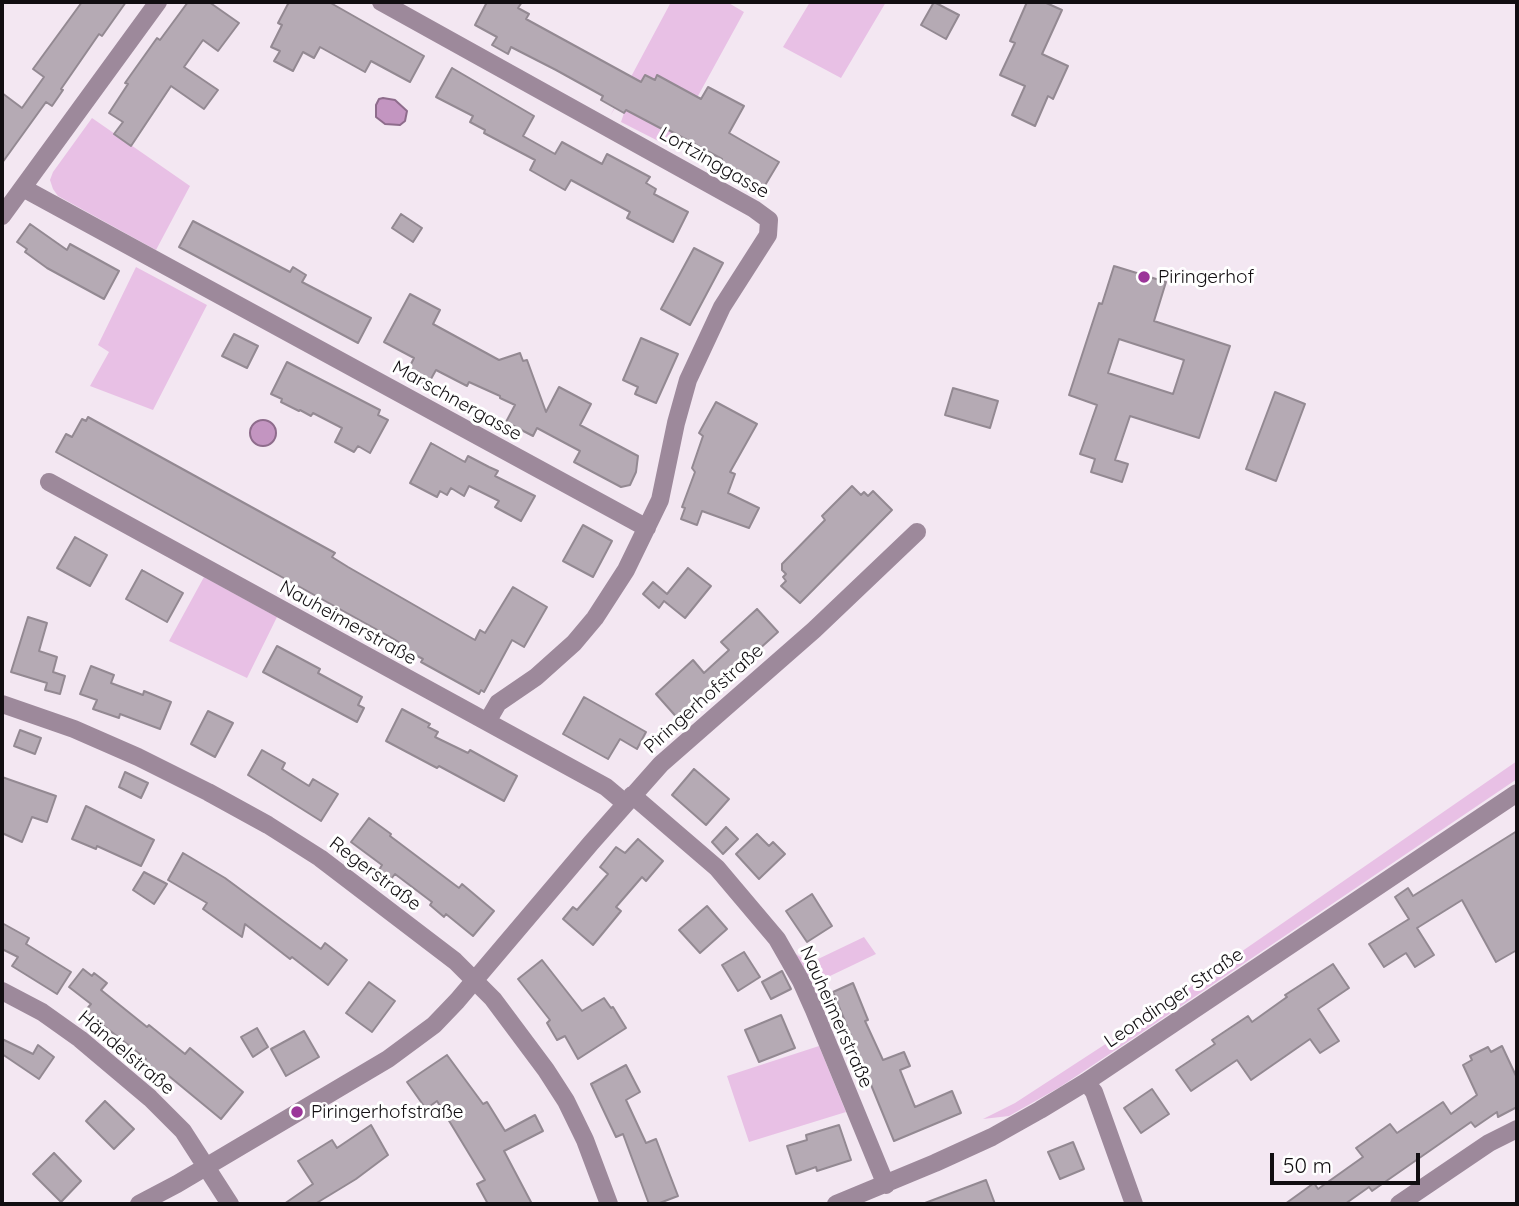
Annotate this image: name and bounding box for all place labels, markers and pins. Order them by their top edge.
place label: Piringerhof [1158,266,1254,288]
marker: Piringerhof [1136,269,1152,285]
place label: Piringerhofstraße [311,1101,464,1123]
marker: Piringerhofstraße [289,1104,305,1120]

